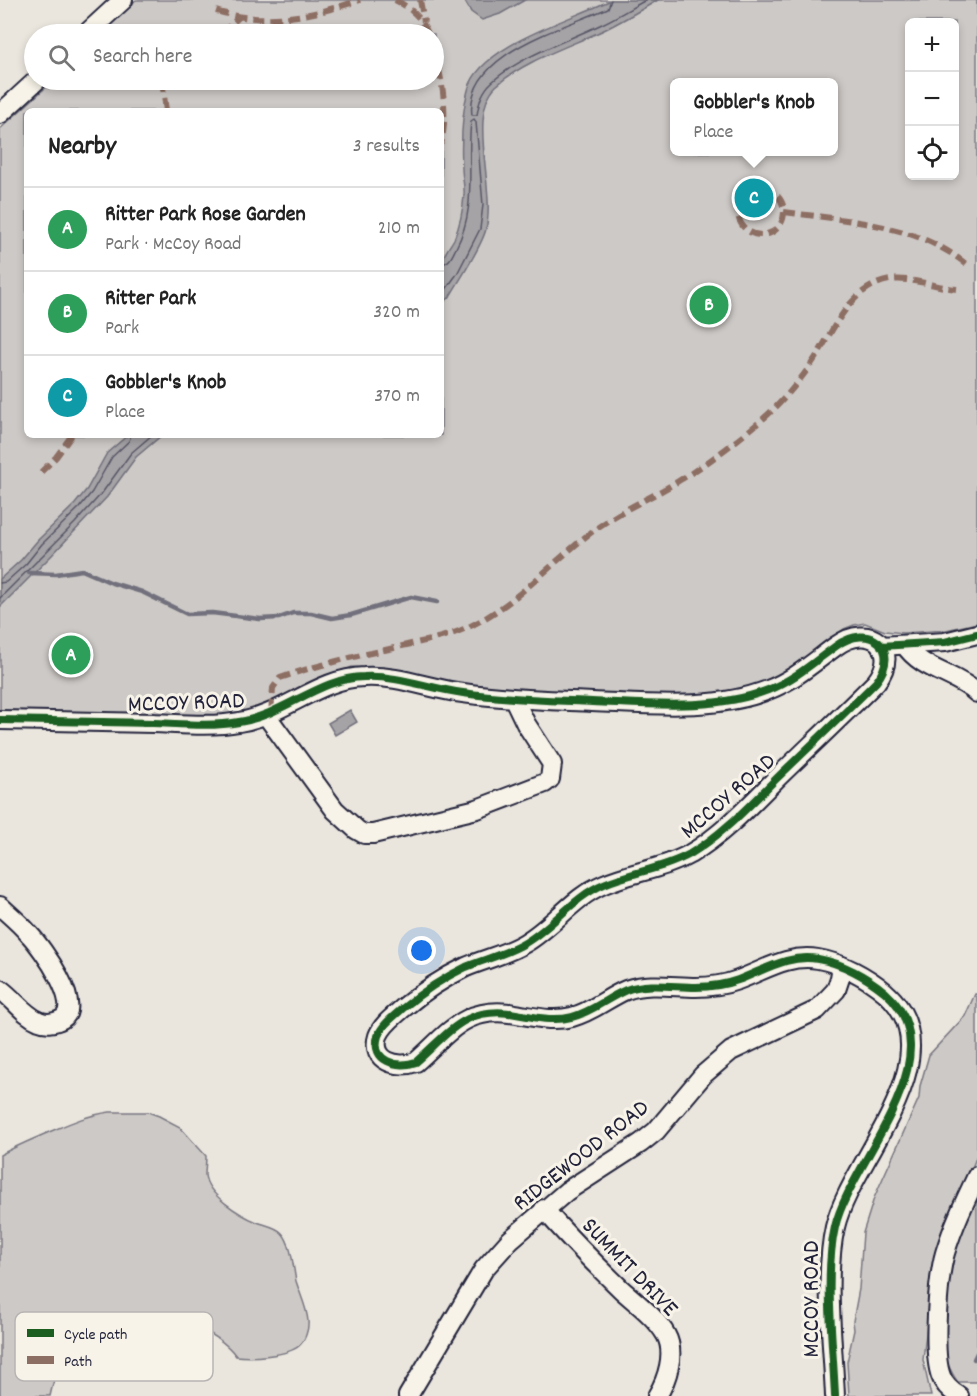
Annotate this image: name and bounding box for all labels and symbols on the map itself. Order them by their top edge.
pin: C [734,176,774,220]
pin: B [690,282,728,328]
pin: A [52,632,90,678]
street label: MCCOY ROAD [127,685,245,723]
street label: MCCOY ROAD [674,746,784,848]
your location [407,936,436,965]
street label: RIDGEWOOD ROAD [506,1092,657,1220]
street label: SUMMIT DRIVE [573,1211,685,1326]
street label: MCCOY ROAD [796,1241,830,1357]
legend [15,1312,213,1381]
text: Cycle path [64,1324,127,1347]
text: Path [64,1351,92,1374]

